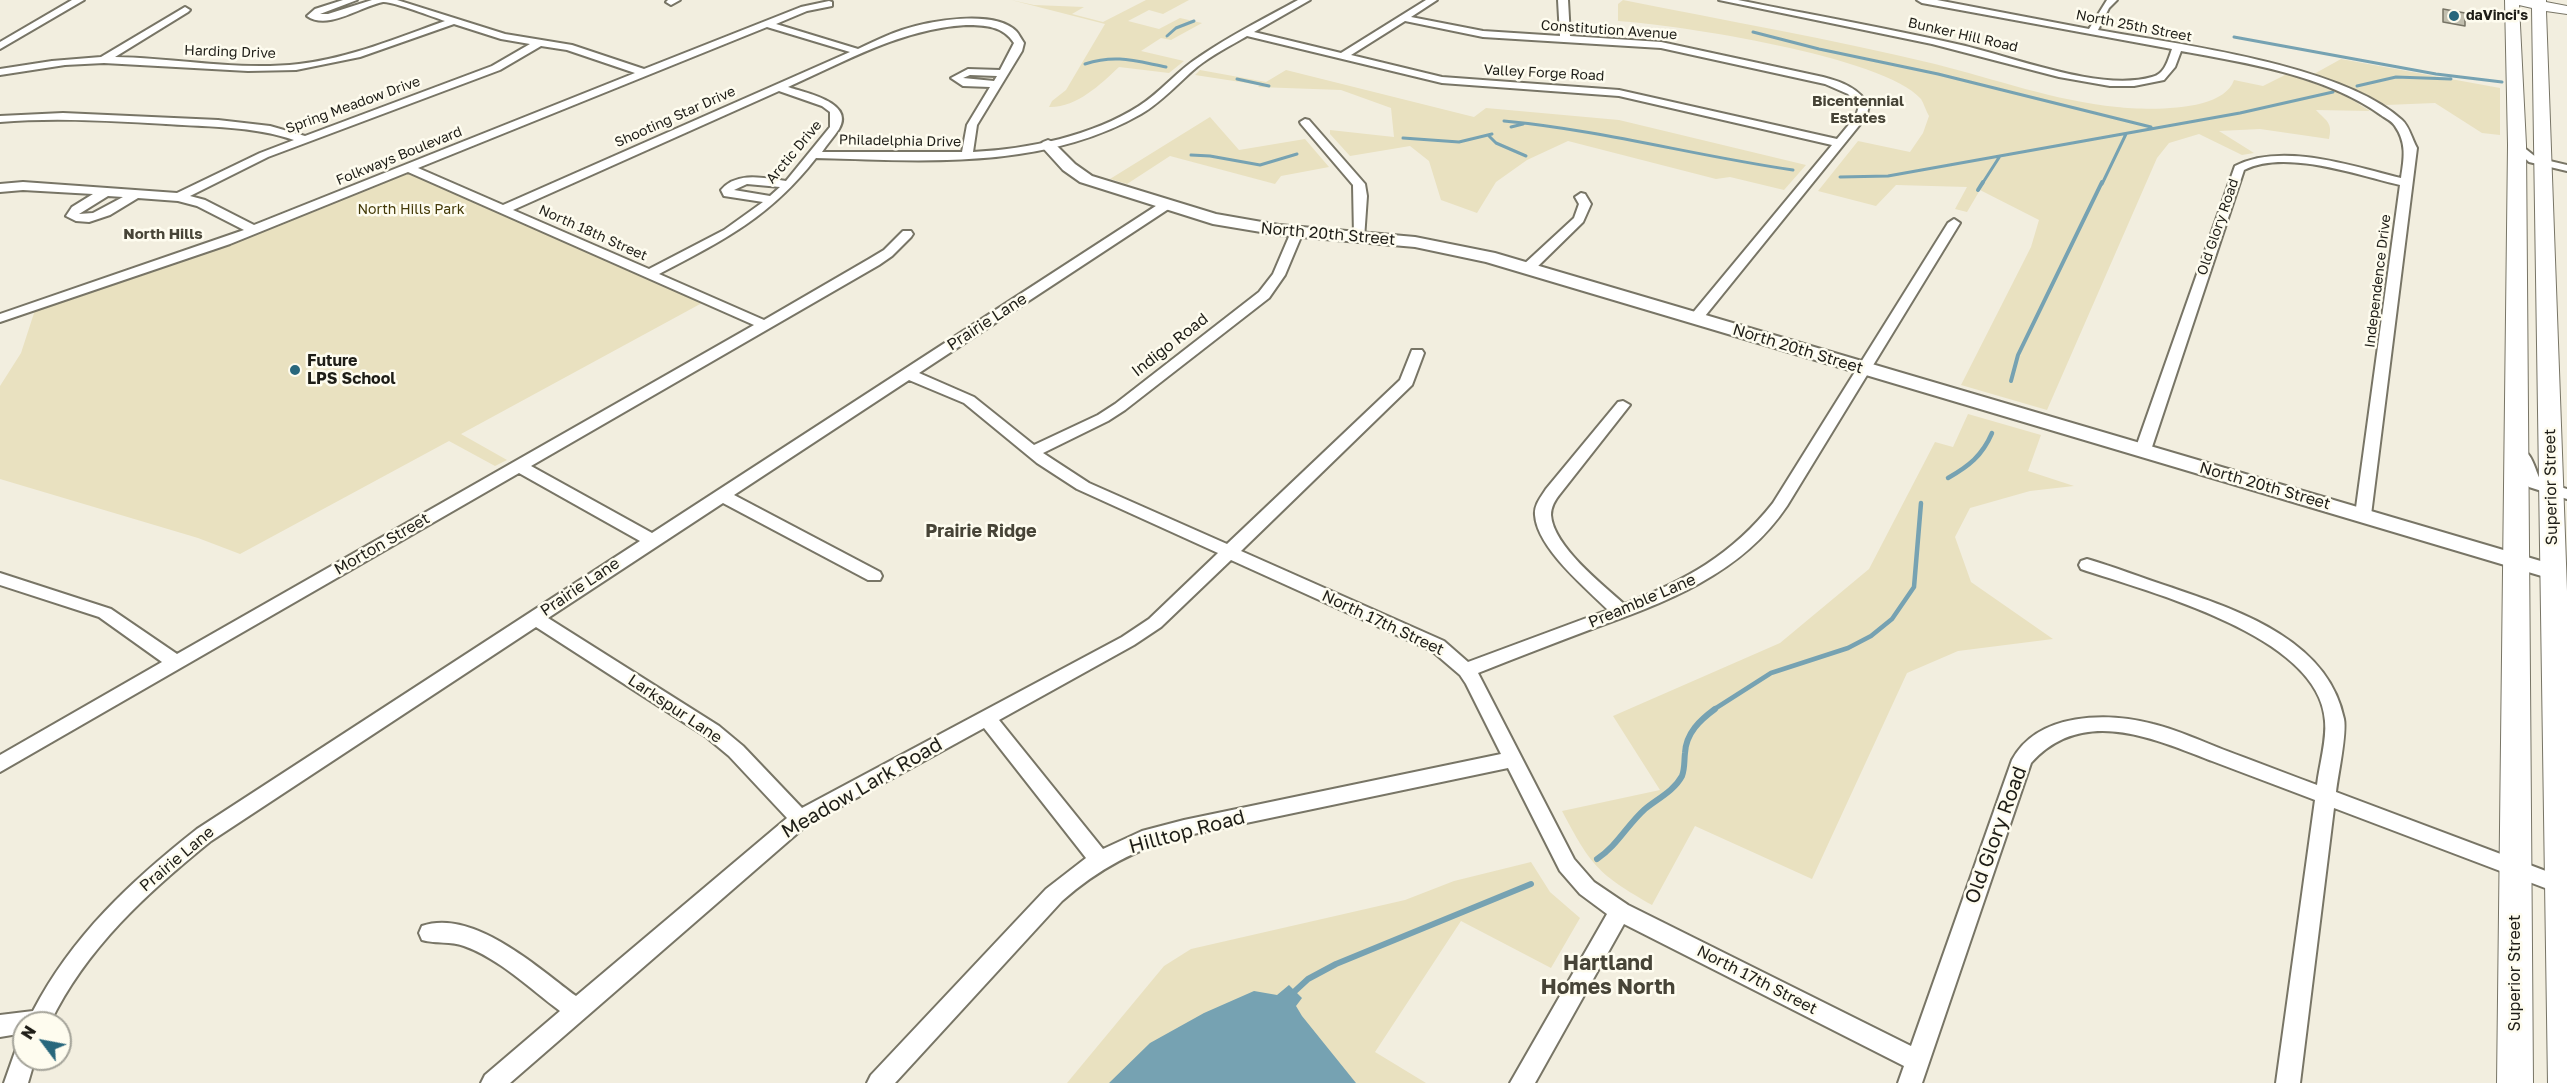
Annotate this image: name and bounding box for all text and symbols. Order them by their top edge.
street label: North 25th Street [2075,7,2193,45]
place label: daVinci's [2466,8,2528,24]
marker: daVinci's [2447,9,2461,23]
street label: Bunker Hill Road [1906,14,2020,56]
street label: Constitution Avenue [1540,17,1678,43]
street label: Harding Drive [184,42,276,62]
street label: Valley Forge Road [1483,61,1605,85]
street label: Spring Meadow Drive [283,73,423,137]
street label: Shooting Star Drive [612,83,738,151]
district label: Bicentennial Estates [1812,92,1904,127]
street label: Arctic Drive [763,117,825,187]
street label: Folkways Boulevard [334,123,464,189]
street label: Philadelphia Drive [839,132,961,150]
street label: Old Glory Road [2194,177,2242,277]
park label: North Hills Park [357,202,465,218]
street label: North 18th Street [536,202,650,264]
street label: Independence Drive [2361,213,2395,349]
street label: North 20th Street [1260,219,1396,249]
district label: North Hills [123,225,203,243]
street label: Prairie Lane [944,289,1030,355]
street label: Indigo Road [1128,309,1212,381]
street label: North 20th Street [1730,320,1866,378]
place label: Future LPS School [307,351,396,389]
marker: Future LPS School [288,363,302,377]
street label: Superior Street [2540,428,2562,546]
street label: North 20th Street [2197,458,2333,514]
street label: Morton Street [331,509,433,579]
district label: Prairie Ridge [925,520,1037,542]
street label: Prairie Lane [537,554,623,620]
street label: Preamble Lane [1586,570,1698,632]
street label: North 17th Street [1319,586,1447,660]
street label: Larkspur Lane [624,670,726,748]
street label: Meadow Lark Road [777,732,947,844]
street label: Old Glory Road [1960,763,2032,907]
street label: Hilltop Road [1126,805,1248,859]
street label: Prairie Lane [136,822,218,896]
street label: Superior Street [2505,915,2525,1031]
street label: North 17th Street [1694,941,1820,1019]
district label: Hartland Homes North [1541,950,1675,1000]
north arrow [12,1011,72,1071]
text: N [17,1022,40,1043]

